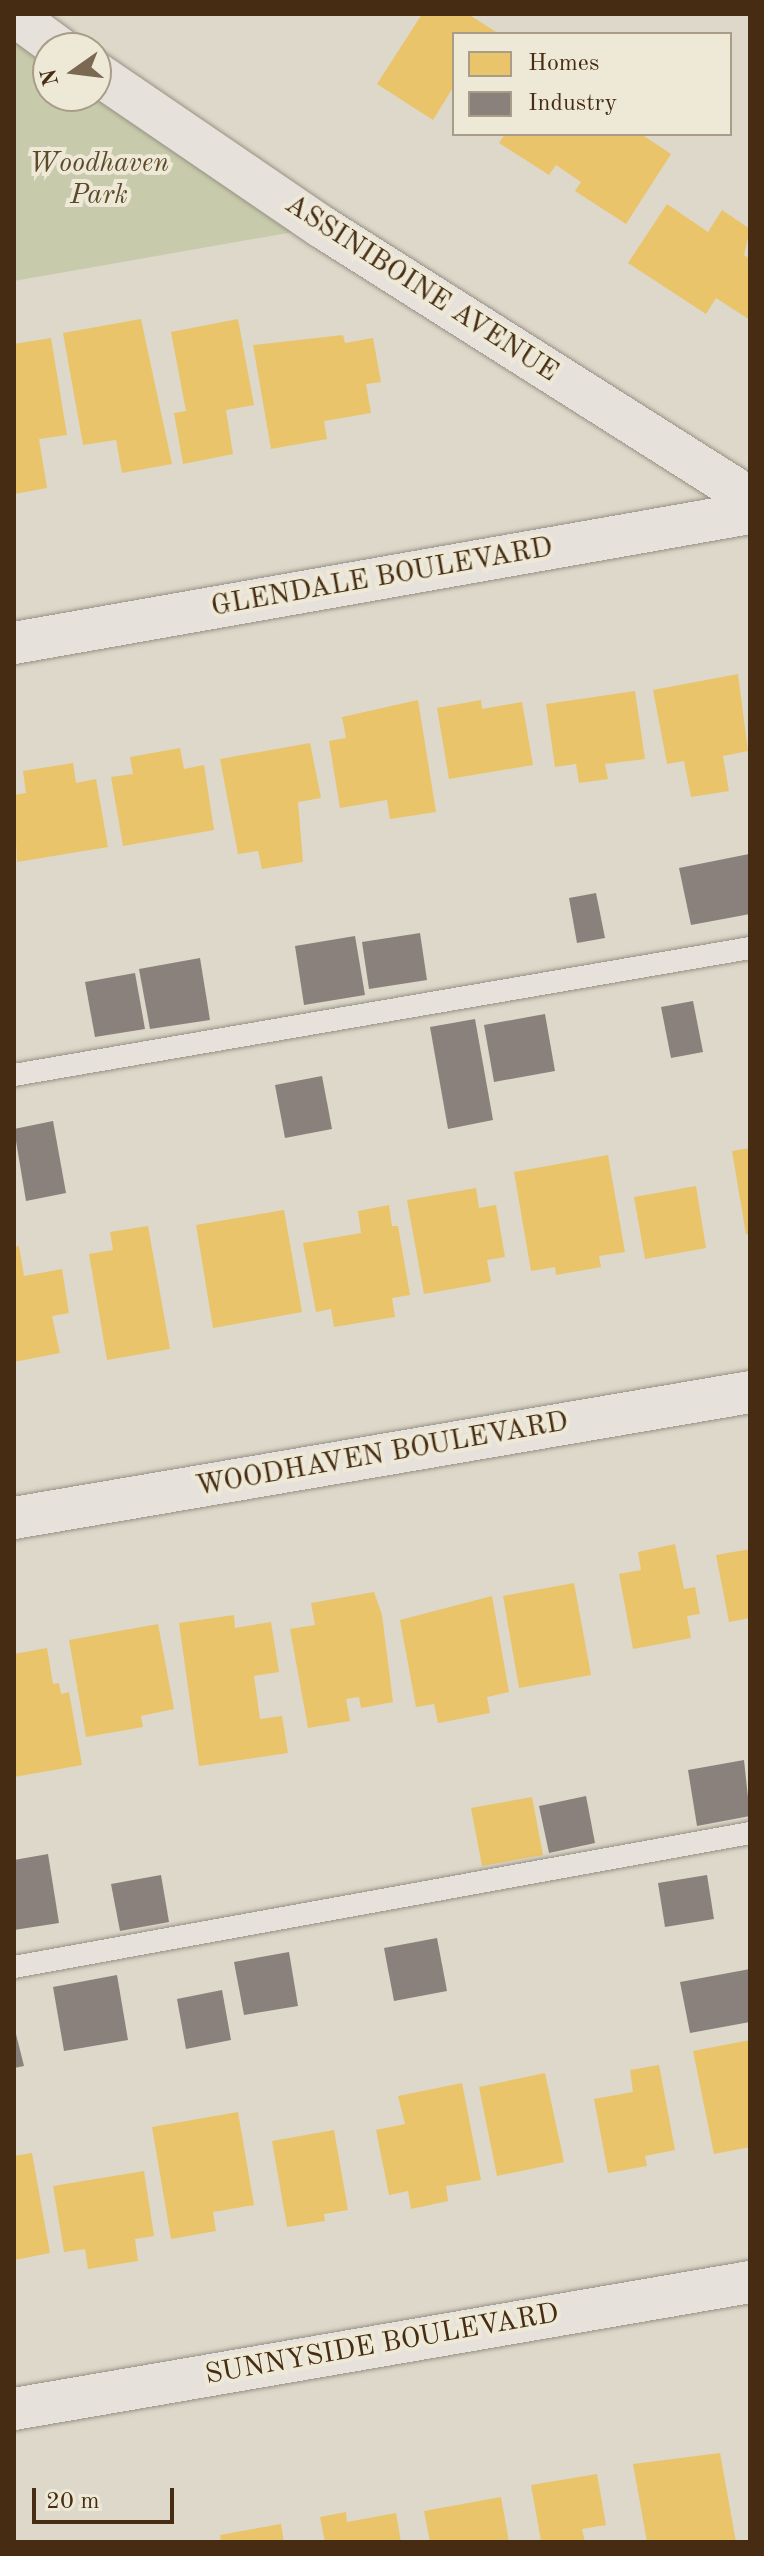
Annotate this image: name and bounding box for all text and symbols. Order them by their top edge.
north arrow [32,32,112,112]
legend [452,32,732,136]
text: Homes [528,52,599,76]
text: N [38,67,63,88]
text: Industry [528,92,617,116]
park label: Woodhaven Park [29,147,169,213]
street label: ASSINIBOINE AVENUE [278,188,564,390]
street label: GLENDALE BOULEVARD [209,531,555,625]
street label: WOODHAVEN BOULEVARD [193,1406,571,1504]
street label: SUNNYSIDE BOULEVARD [203,2297,561,2393]
scale bar [36,2472,178,2522]
text: 20 m [46,2490,100,2514]

